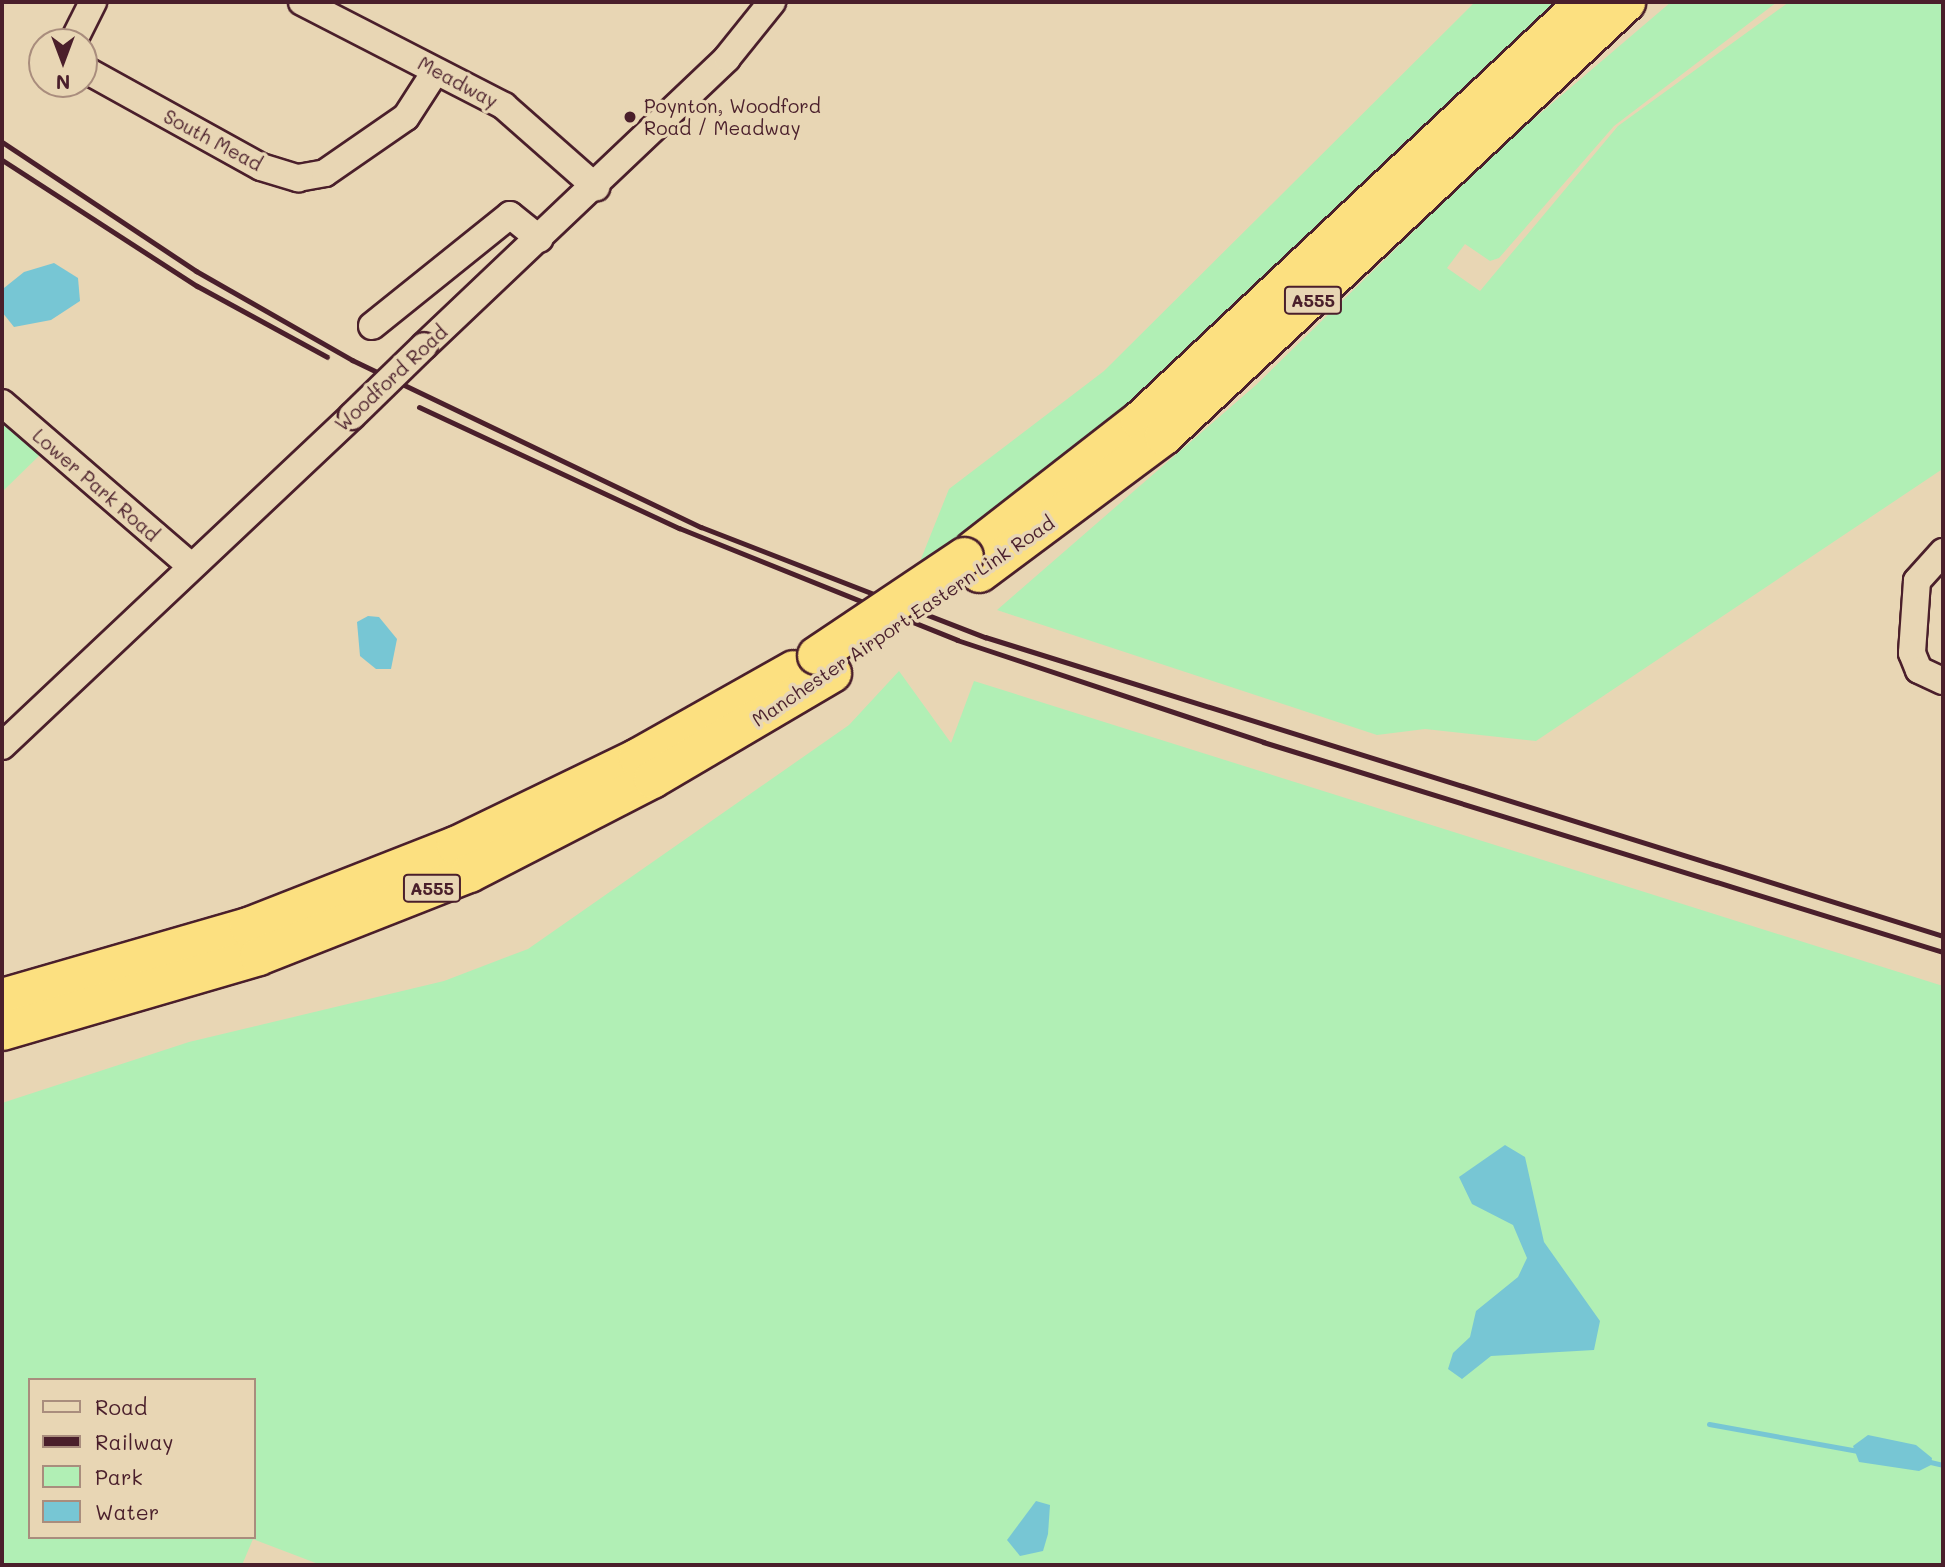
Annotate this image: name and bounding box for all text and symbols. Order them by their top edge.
north arrow [28,28,98,98]
street label: Meadway [414,51,502,113]
text: N [56,70,70,95]
place label: Poynton, Woodford Road / Meadway [644,95,821,139]
street label: South Mead [160,105,266,175]
marker: Poynton, Woodford Road / Meadway [622,109,638,125]
road number: A555 [1283,286,1343,314]
street label: Woodford Road [330,320,452,436]
street label: Lower Park Road [28,424,164,546]
street label: Manchester Airport Eastern Link Road [748,511,1058,731]
road number: A555 [402,874,462,903]
legend [28,1378,256,1539]
text: Road [95,1393,147,1420]
text: Railway [95,1428,174,1455]
text: Park [95,1463,143,1490]
text: Water [95,1498,159,1525]

